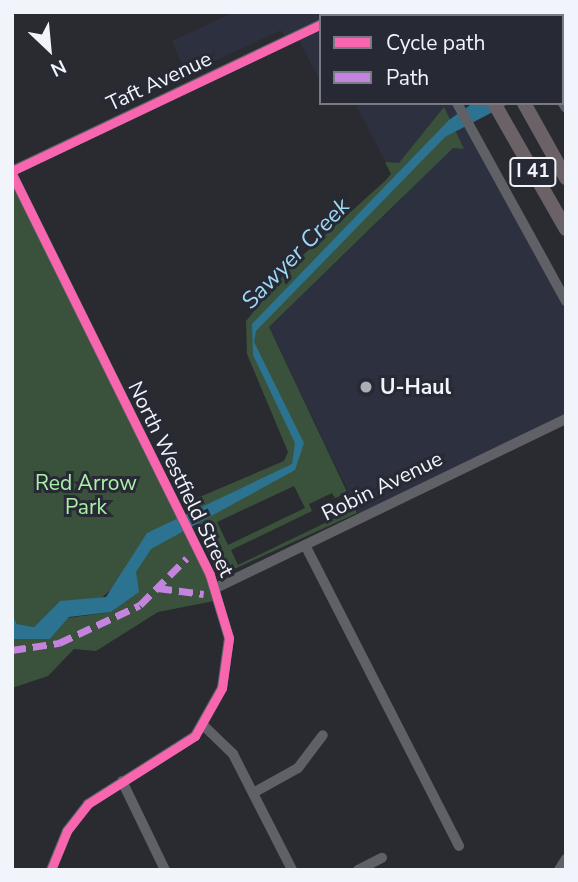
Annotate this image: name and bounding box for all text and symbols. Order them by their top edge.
north arrow [14,14,84,84]
legend [319,14,564,105]
text: Cycle path [386,29,485,57]
street label: Taft Avenue [103,46,215,116]
text: N [46,53,70,83]
text: Path [386,64,429,92]
road number: I 41 [508,156,558,188]
water label: Sawyer Creek [236,193,356,315]
place label: U-Haul [380,374,451,400]
street label: North Westfield Street [123,377,239,581]
marker: U-Haul [358,379,374,395]
street label: Robin Avenue [317,446,447,526]
park label: Red Arrow Park [35,470,137,520]

